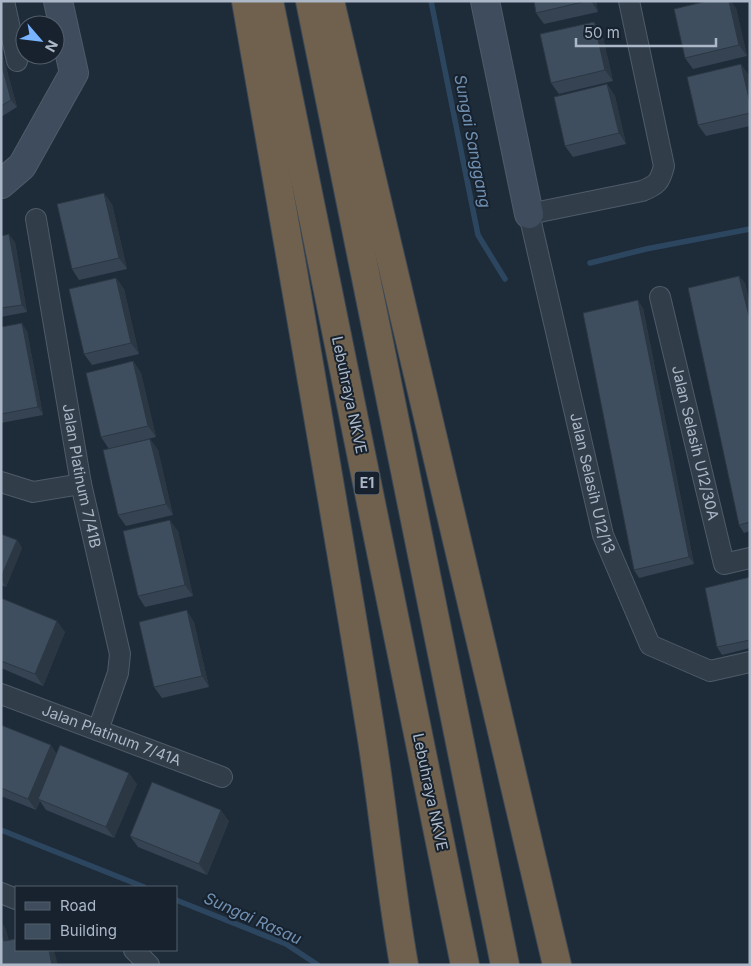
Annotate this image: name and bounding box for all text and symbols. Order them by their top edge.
north arrow [15,15,65,65]
scale bar [576,15,716,47]
text: 50 m [584,23,620,42]
text: N [42,38,62,55]
water label: Sungai Sanggang [450,73,496,210]
street label: Lebuhraya NKVE [328,334,371,455]
street label: Jalan Selasih U12/30A [668,364,723,522]
street label: Jalan Platinum 7/41B [59,402,105,550]
street label: Jalan Selasih U12/13 [566,411,620,556]
road number: E1 [354,472,380,494]
street label: Jalan Platinum 7/41A [39,700,184,770]
street label: Lebuhraya NKVE [409,731,452,852]
legend [15,886,178,951]
water label: Sungai Rasau [201,888,305,948]
text: Road [60,896,96,915]
text: Building [60,921,117,940]

